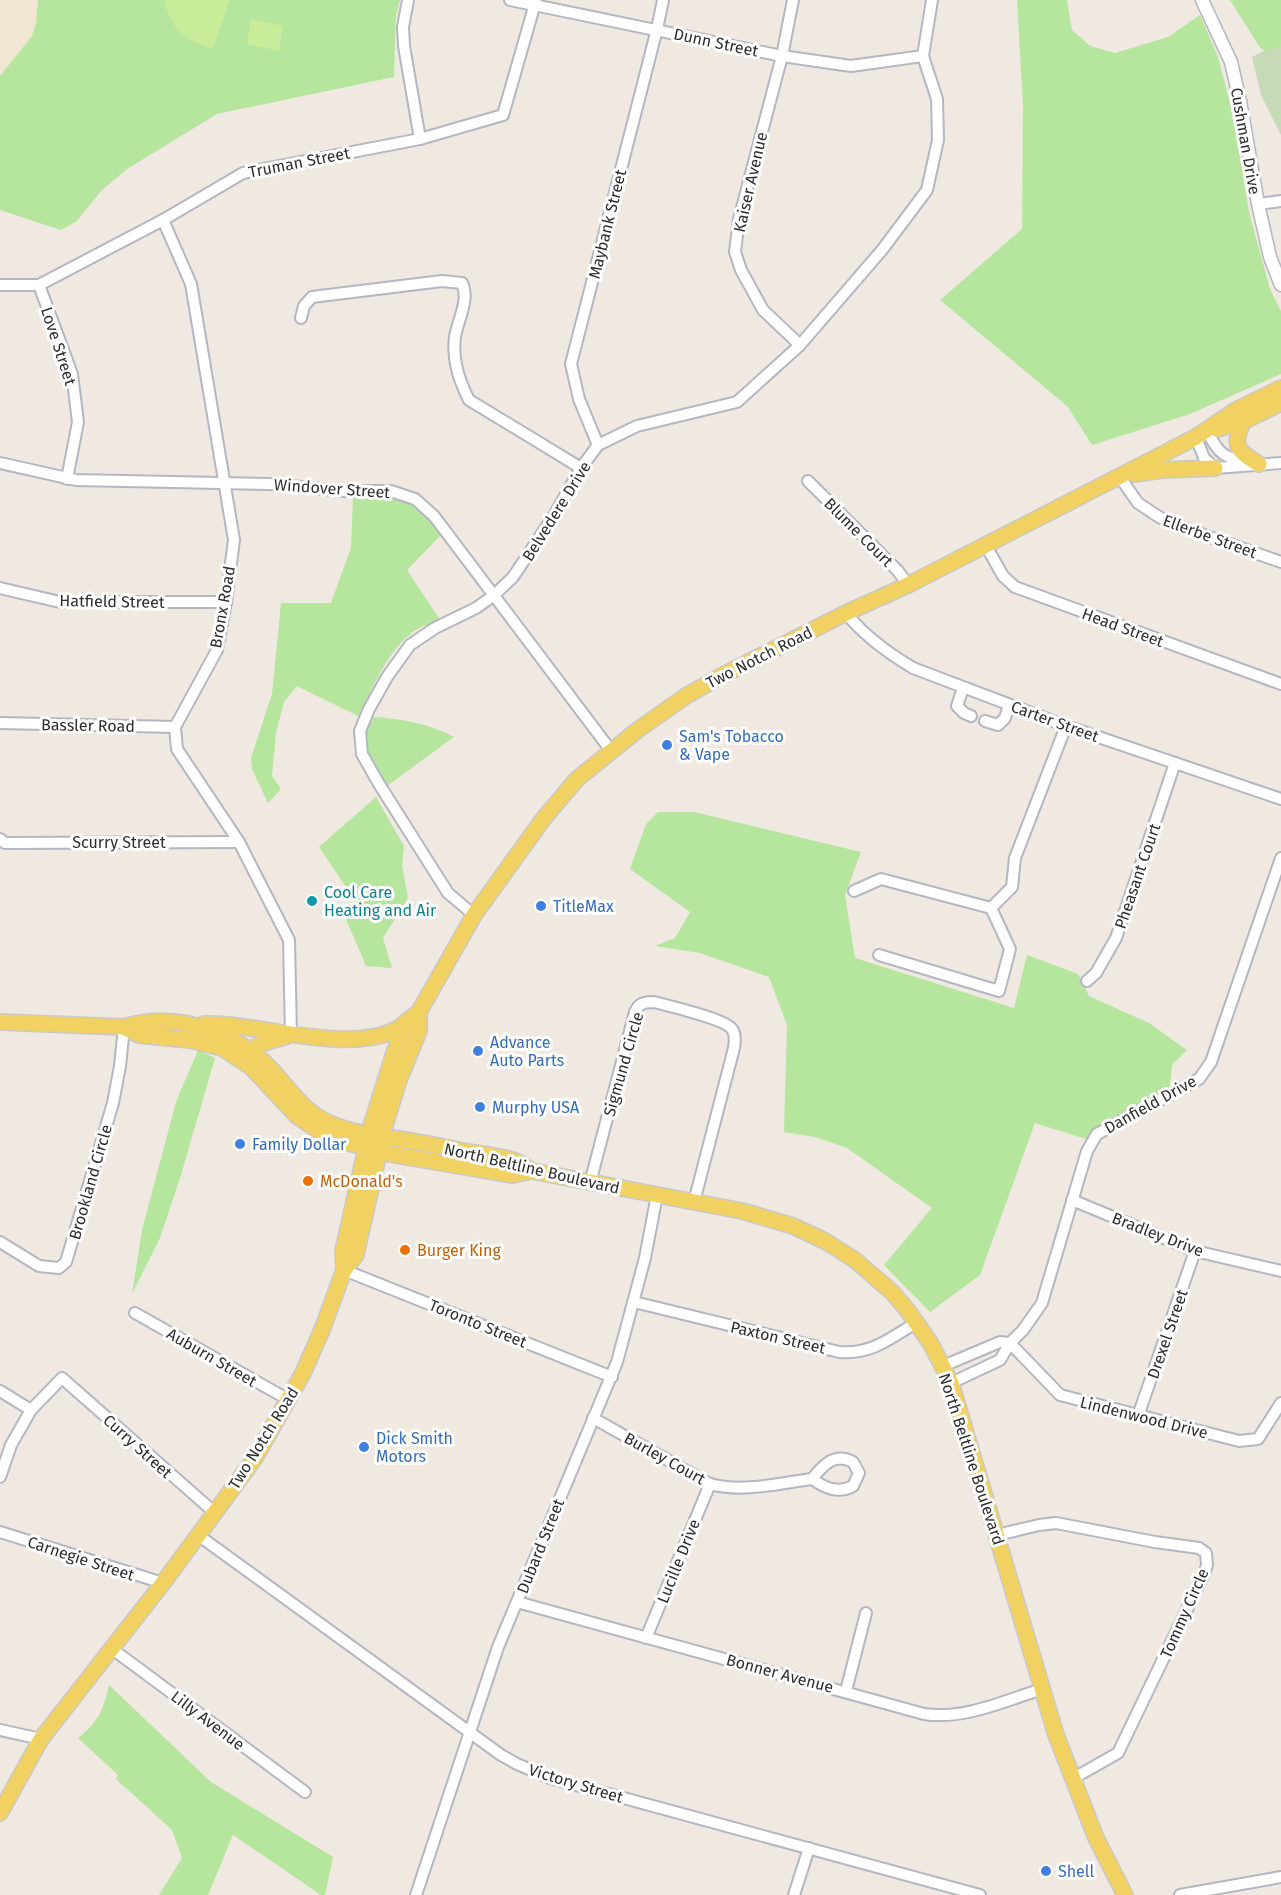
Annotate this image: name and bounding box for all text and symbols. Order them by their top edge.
street label: Dunn Street [672,24,760,61]
street label: Cushman Drive [1227,86,1264,196]
street label: Kaiser Avenue [730,130,771,234]
street label: Truman Street [247,143,352,182]
street label: Maybank Street [585,167,630,281]
street label: Love Street [37,305,80,388]
street label: Belvedere Drive [518,458,595,565]
street label: Windover Street [273,475,391,502]
street label: Blume Court [820,494,897,571]
street label: Ellerbe Street [1160,511,1260,562]
street label: Bronx Road [206,565,239,650]
street label: Hatfield Street [59,591,165,612]
street label: Head Street [1079,604,1166,651]
street label: Two Notch Road [703,622,816,692]
street label: Carter Street [1008,697,1101,746]
street label: Bassler Road [41,715,135,736]
place label: Sam's Tobacco & Vape [679,727,784,764]
marker: Sam's Tobacco & Vape [660,738,674,752]
street label: Pheasant Court [1111,821,1164,931]
street label: Scurry Street [72,833,166,852]
place label: Cool Care Heating and Air [324,883,437,920]
marker: Cool Care Heating and Air [305,894,319,908]
place label: TitleMax [553,897,614,916]
marker: TitleMax [534,899,548,913]
street label: Sigmund Circle [599,1010,647,1119]
place label: Advance Auto Parts [490,1033,564,1070]
marker: Advance Auto Parts [471,1044,485,1058]
street label: Danfield Drive [1101,1071,1199,1137]
place label: Murphy USA [492,1098,580,1117]
marker: Murphy USA [473,1100,487,1114]
street label: Brookland Circle [65,1122,116,1242]
place label: Family Dollar [252,1135,347,1154]
marker: Family Dollar [233,1137,247,1151]
street label: North Beltline Boulevard [442,1139,621,1198]
place label: McDonald's [320,1172,403,1191]
marker: McDonald's [301,1174,315,1188]
street label: Bradley Drive [1109,1208,1206,1261]
place label: Burger King [417,1241,501,1260]
marker: Burger King [398,1243,412,1257]
street label: Drexel Street [1143,1287,1192,1381]
street label: Toronto Street [426,1295,530,1352]
street label: Paxton Street [729,1317,827,1358]
street label: Auburn Street [163,1324,260,1391]
street label: North Beltline Boulevard [935,1371,1008,1547]
street label: Two Notch Road [224,1384,302,1493]
street label: Lindenwood Drive [1078,1392,1210,1443]
street label: Curry Street [99,1411,176,1482]
street label: Burley Court [621,1428,709,1489]
place label: Dick Smith Motors [376,1429,453,1466]
marker: Dick Smith Motors [357,1440,371,1454]
street label: Dubard Street [513,1496,568,1596]
street label: Lucille Drive [653,1516,704,1606]
street label: Carnegie Street [25,1532,137,1585]
street label: Tommy Circle [1156,1565,1213,1661]
street label: Bonner Avenue [724,1650,835,1697]
street label: Lilly Avenue [167,1687,248,1754]
street label: Victory Street [526,1760,626,1807]
place label: Shell [1058,1862,1095,1881]
marker: Shell [1039,1864,1053,1878]

